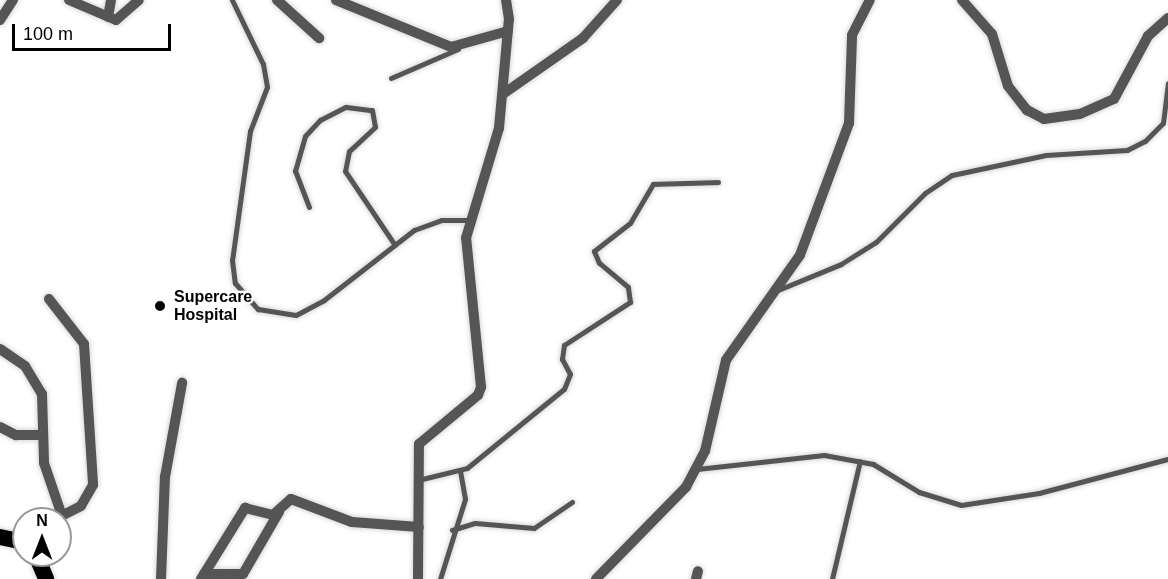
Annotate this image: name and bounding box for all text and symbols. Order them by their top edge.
scale bar [15,12,174,50]
text: 100 m [23,24,73,44]
place label: Supercare Hospital [174,287,252,325]
marker: Supercare Hospital [151,297,169,315]
north arrow [12,507,72,567]
text: N [36,512,48,529]

